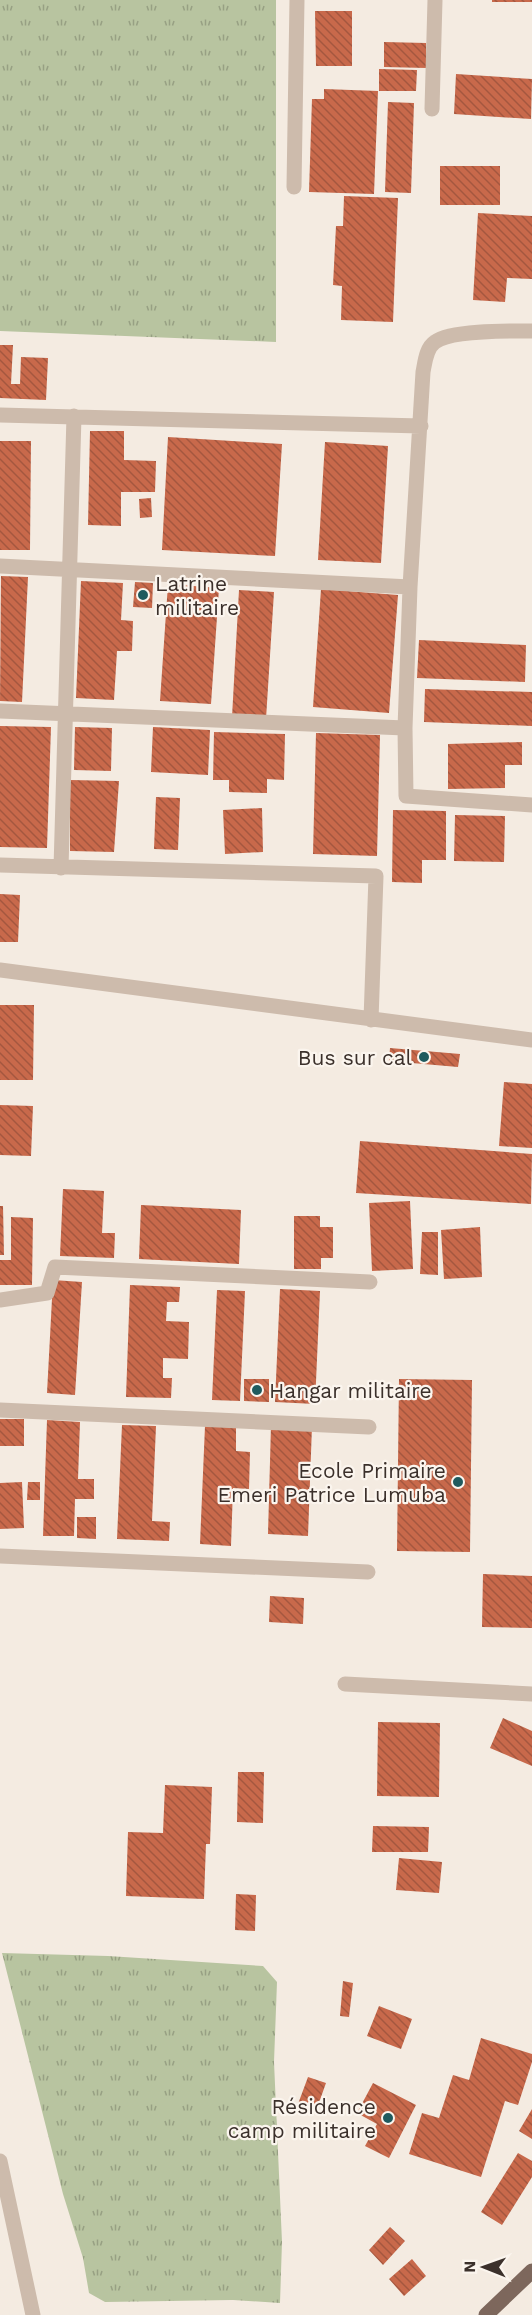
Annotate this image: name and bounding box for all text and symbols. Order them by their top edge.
place label: Latrine militaire [155,571,239,620]
marker: Latrine militaire [136,588,150,602]
place label: Bus sur cal [298,1045,413,1070]
marker: Bus sur cal [417,1050,431,1064]
place label: Hangar militaire [269,1378,432,1403]
marker: Hangar militaire [250,1383,264,1397]
place label: Ecole Primaire Emeri Patrice Lumuba [218,1458,446,1507]
marker: Ecole Primaire Emeri Patrice Lumuba [451,1475,465,1489]
place label: Résidence camp militaire [228,2094,376,2143]
marker: Résidence camp militaire [381,2111,395,2125]
north arrow [454,2237,514,2297]
text: N [460,2261,479,2273]

